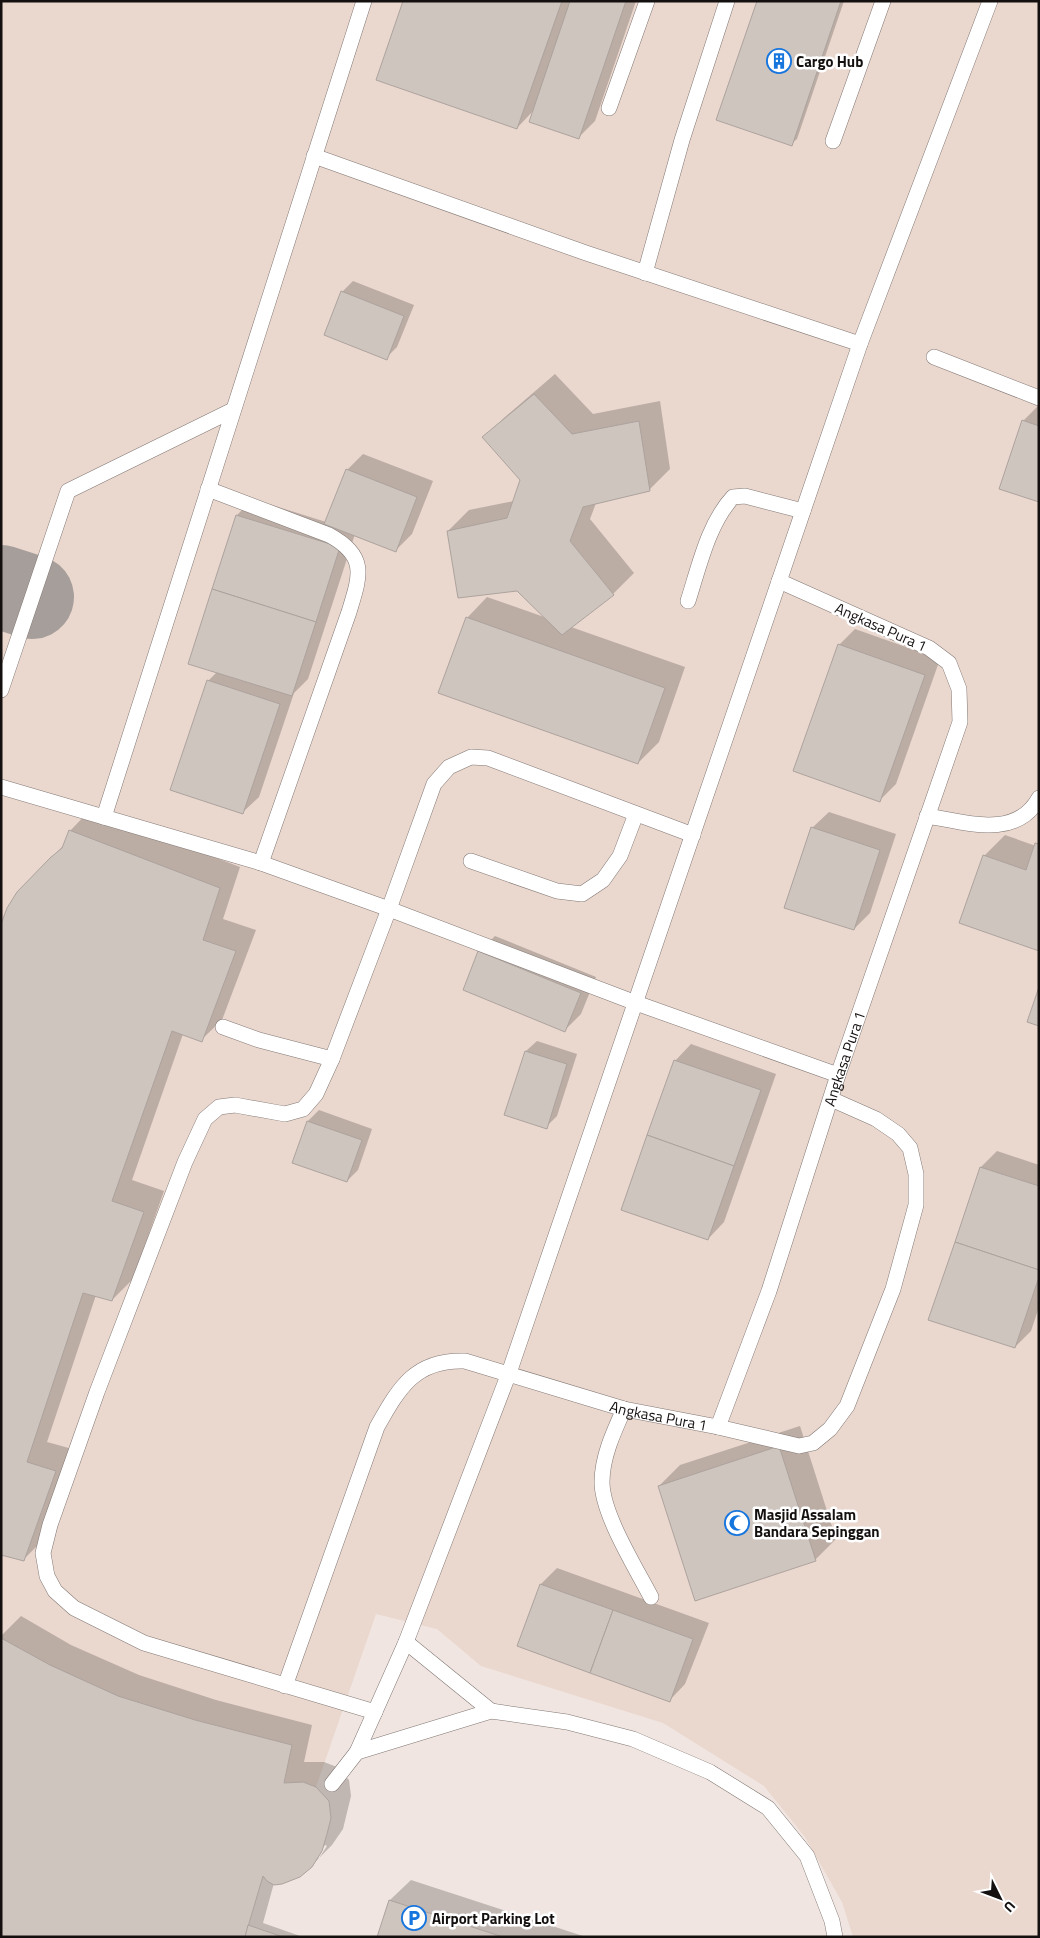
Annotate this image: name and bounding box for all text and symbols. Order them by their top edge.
building icon: Cargo Hub [766,48,792,74]
place label: Cargo Hub [796,50,863,73]
street label: Angkasa Pura 1 [831,596,931,658]
street label: Angkasa Pura 1 [817,1008,871,1109]
street label: Angkasa Pura 1 [607,1394,709,1436]
place label: Masjid Assalam Bandara Sepinggan [754,1503,880,1543]
mosque icon: Masjid Assalam Bandara Sepinggan [724,1510,750,1536]
north arrow [975,1873,1025,1923]
text: U [999,1897,1021,1917]
parking icon: Airport Parking Lot [401,1905,427,1931]
place label: Airport Parking Lot [432,1907,555,1930]

